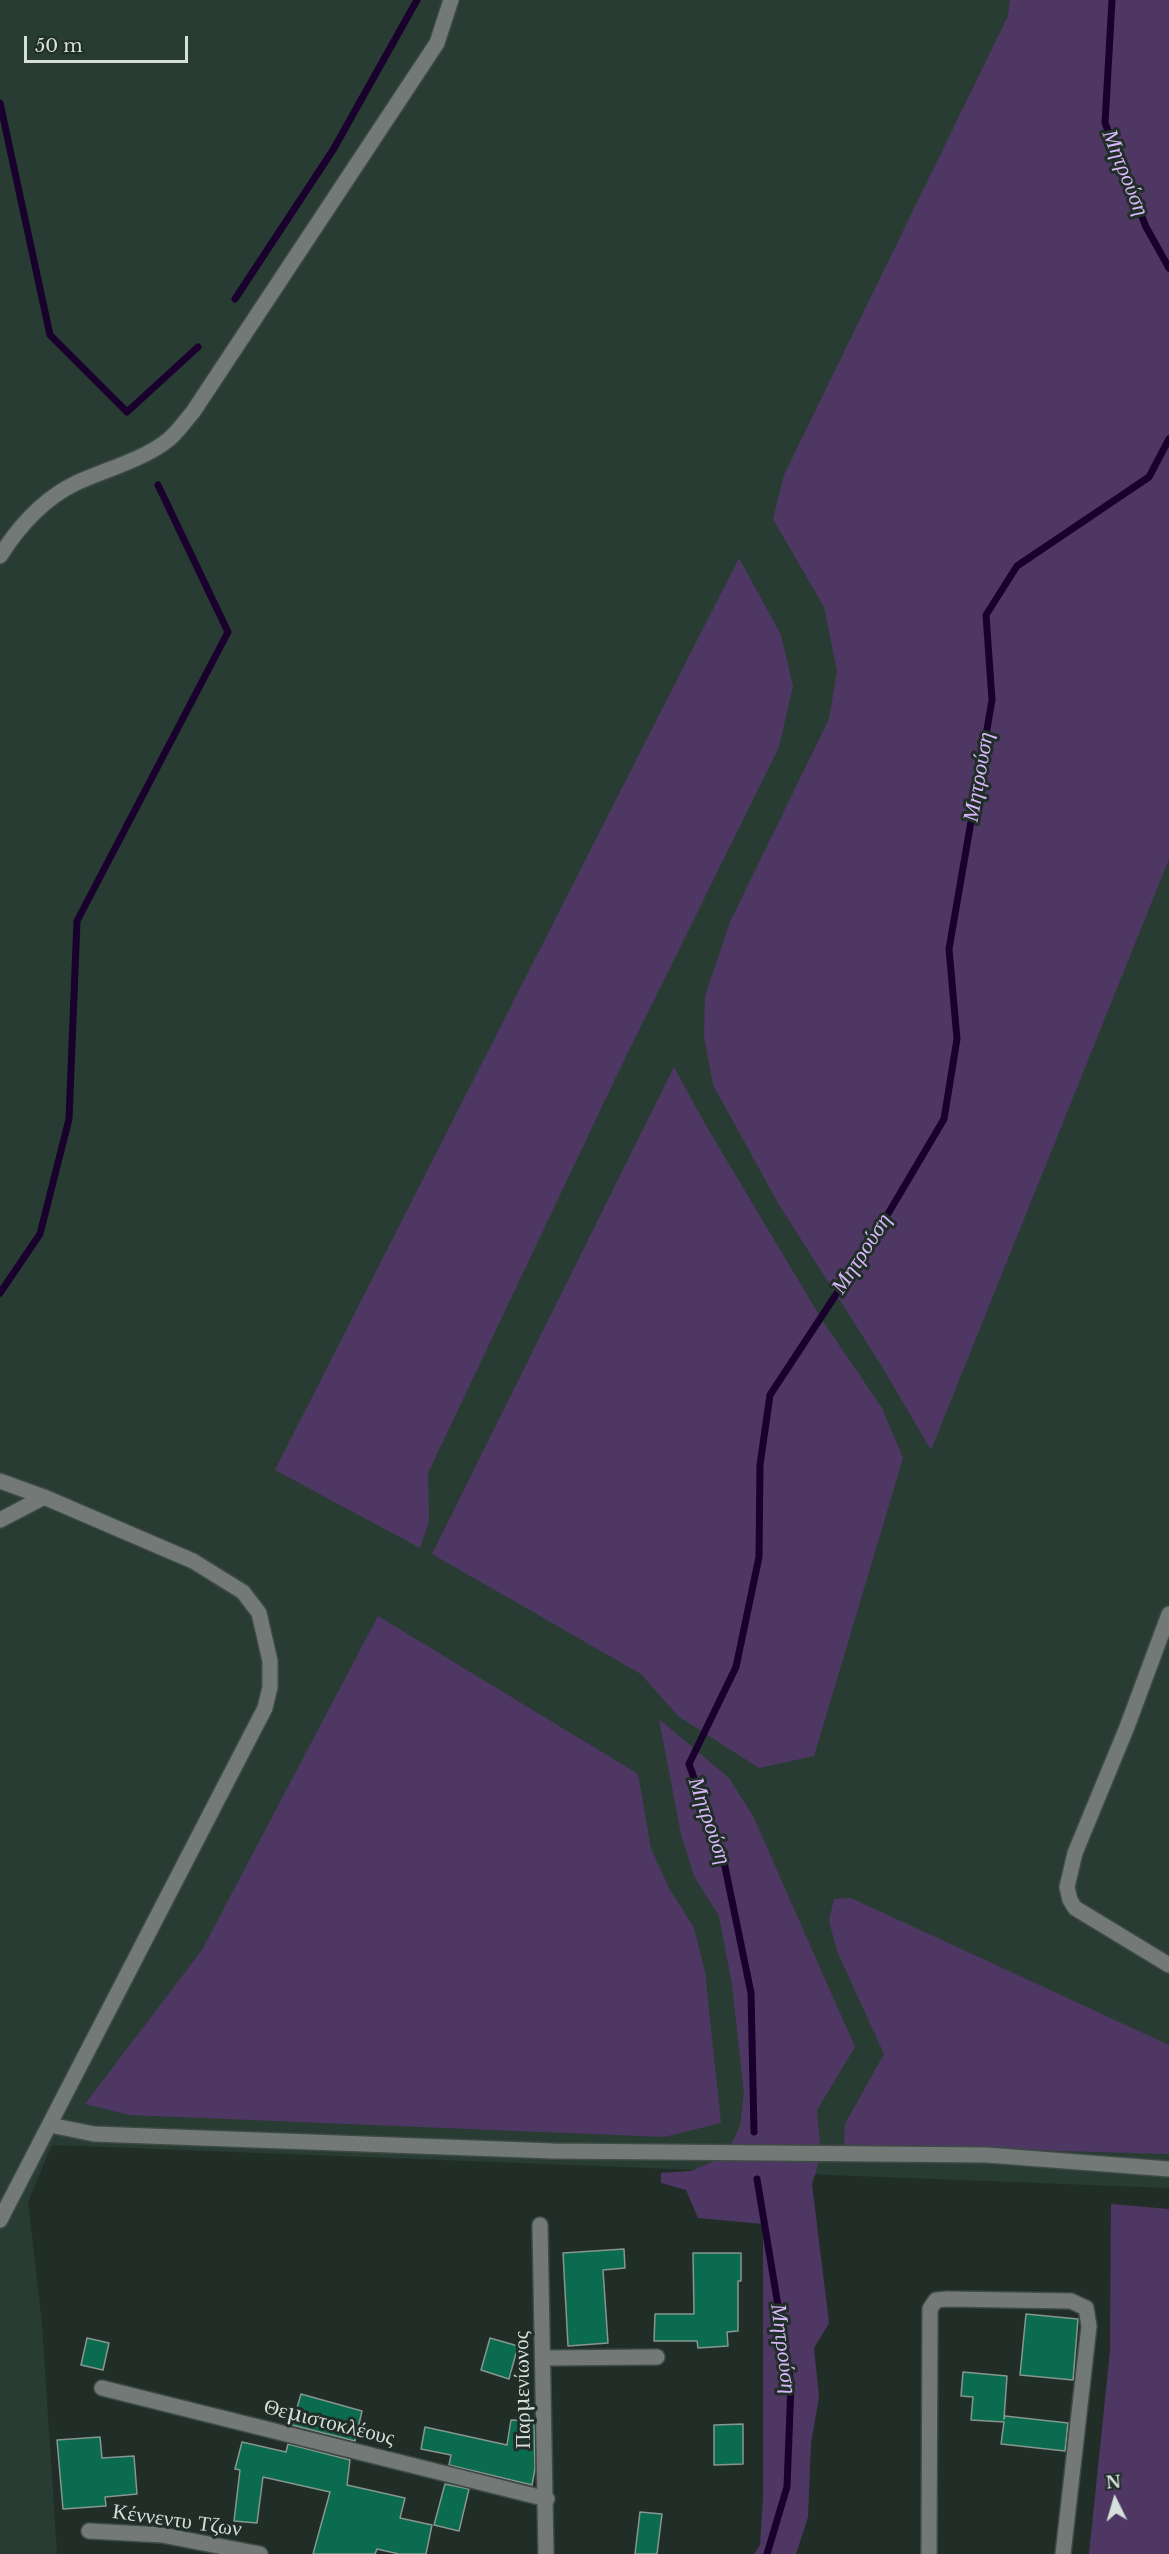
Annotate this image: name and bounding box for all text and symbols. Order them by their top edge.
scale bar [27,24,190,62]
text: 50 m [35,35,83,57]
water label: Μητρούση [1096,126,1154,220]
water label: Μητρούση [958,730,1000,824]
water label: Μητρούση [826,1209,898,1299]
water label: Μητρούση [682,1774,736,1868]
water label: Μητρούση [764,2302,802,2396]
street label: Παρμενίωνος [509,2331,537,2449]
street label: Θεμιστοκλέους [261,2395,397,2451]
north arrow [1085,2470,1145,2530]
text: N [1105,2471,1122,2493]
street label: Κέννεντυ Τζων [111,2499,243,2543]

